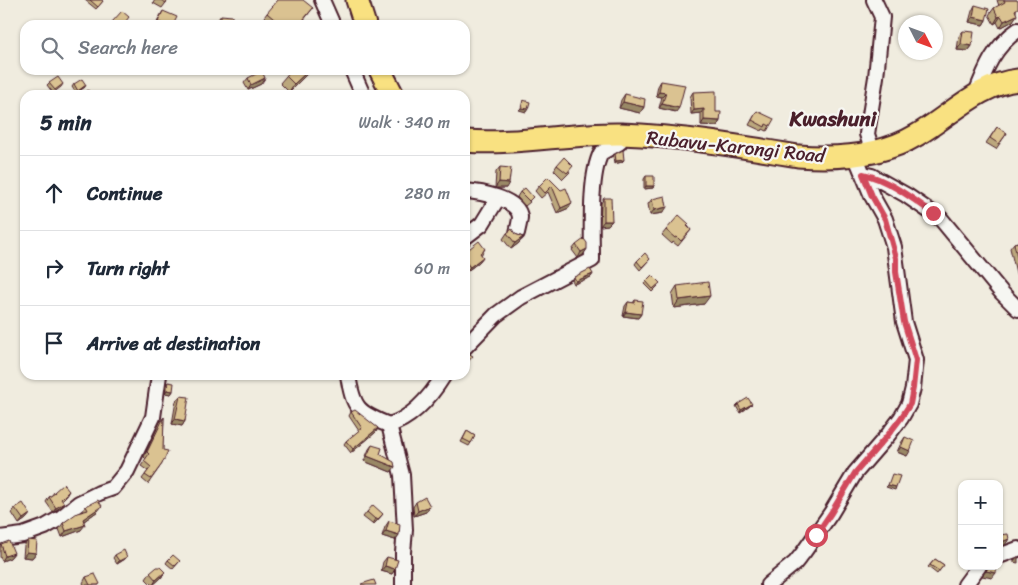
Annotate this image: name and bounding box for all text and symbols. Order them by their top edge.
north arrow [898,15,943,60]
search box [20,20,470,75]
text: Search here [78,31,178,64]
icon: search [38,34,66,62]
district label: Kwashuni [789,100,878,138]
text: 5 min [40,104,92,142]
text: Walk · 340 m [359,108,450,137]
street label: Rubavu-Karongi Road [645,121,829,172]
text: Continue [87,177,163,210]
icon: ahead [40,179,68,207]
text: 280 m [405,179,450,208]
route end [922,202,945,225]
text: Turn right [87,252,169,285]
icon: right [40,254,68,282]
text: 60 m [414,254,450,283]
text: Arrive at destination [87,327,260,360]
icon: arrive [40,329,68,357]
map controls [958,480,1003,570]
button: + [958,480,1003,525]
route start [805,524,828,547]
button: − [958,525,1003,570]

